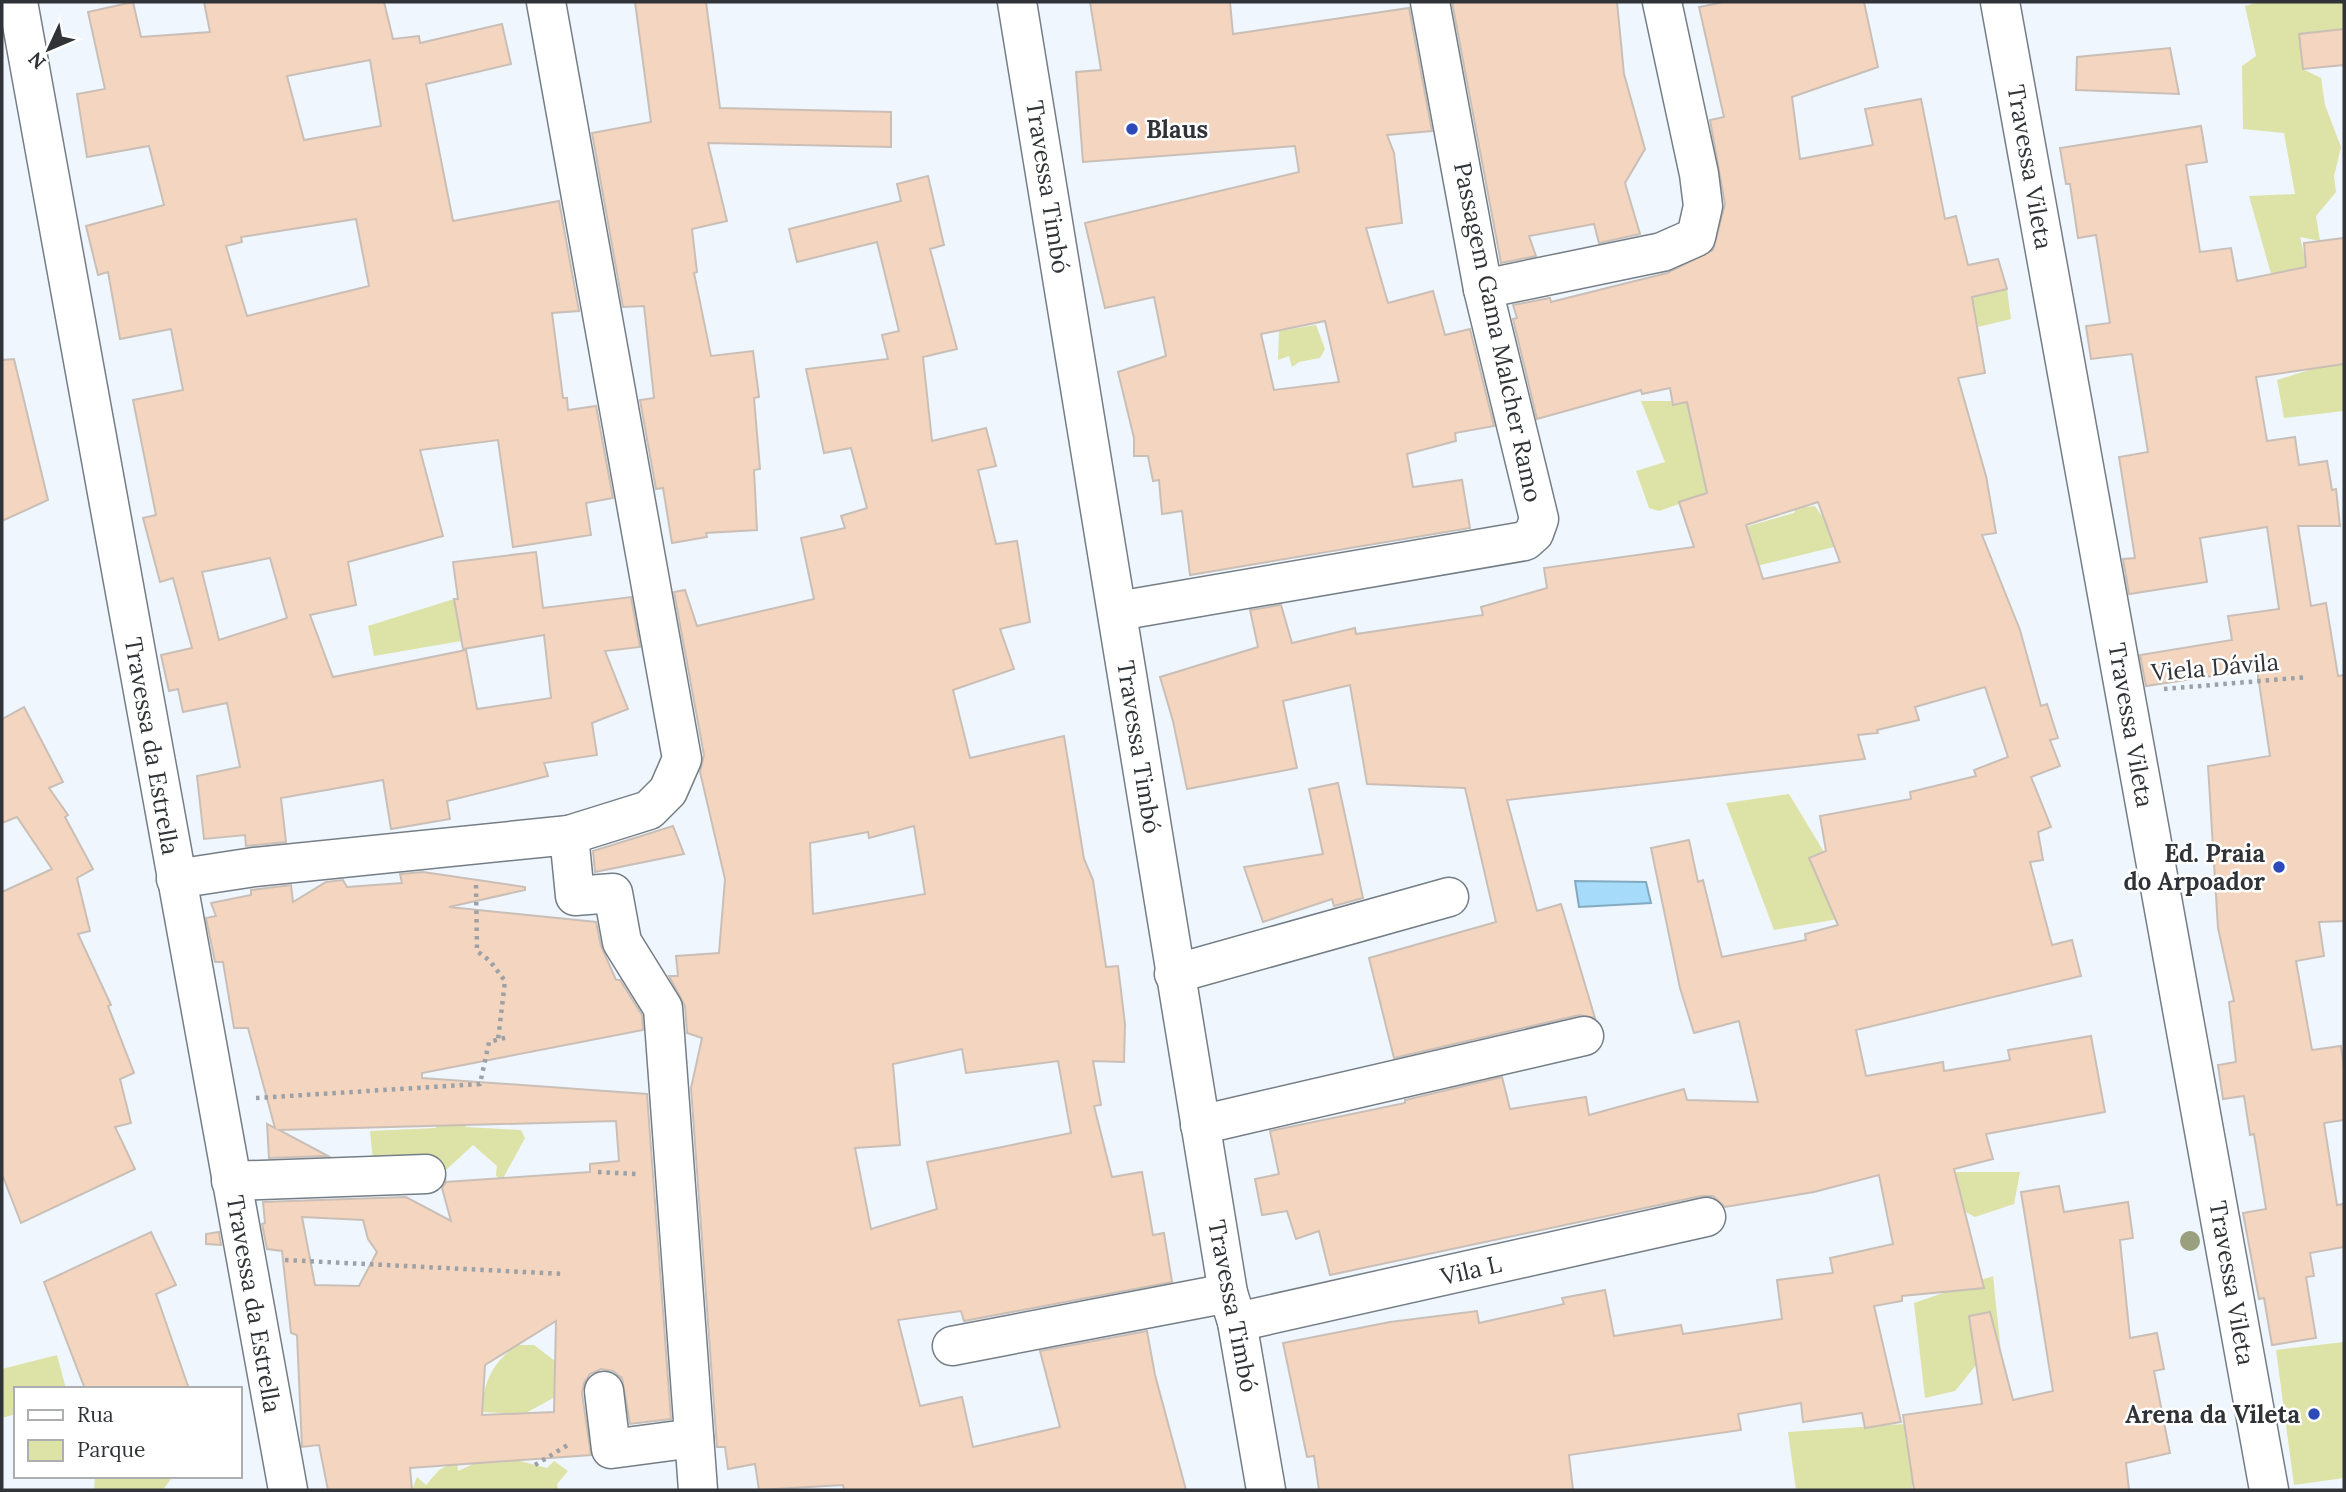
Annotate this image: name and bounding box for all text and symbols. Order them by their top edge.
north arrow [14,14,84,84]
text: N [23,47,51,74]
street label: Travessa Vileta [2000,82,2060,252]
street label: Travessa Timbó [1019,98,1077,276]
place label: Blaus [1146,114,1208,145]
marker: Blaus [1124,121,1140,137]
street label: Passagem Gama Malcher Ramo [1447,159,1549,505]
street label: Travessa da Estrella [118,635,186,857]
street label: Travessa Vileta [2101,640,2161,810]
street label: Viela Dávila [2149,646,2280,688]
street label: Travessa Timbó [1110,658,1168,836]
place label: Ed. Praia do Arpoador [2123,838,2265,897]
marker: Ed. Praia do Arpoador [2271,859,2287,875]
street label: Travessa da Estrella [220,1193,288,1415]
street label: Travessa Vileta [2202,1198,2262,1368]
street label: Travessa Timbó [1201,1217,1265,1395]
street label: Vila L [1437,1248,1504,1292]
legend [14,1387,242,1478]
place label: Arena da Vileta [2125,1399,2300,1430]
text: Rua [77,1401,114,1428]
marker: Arena da Vileta [2306,1406,2322,1422]
text: Parque [77,1436,145,1463]

